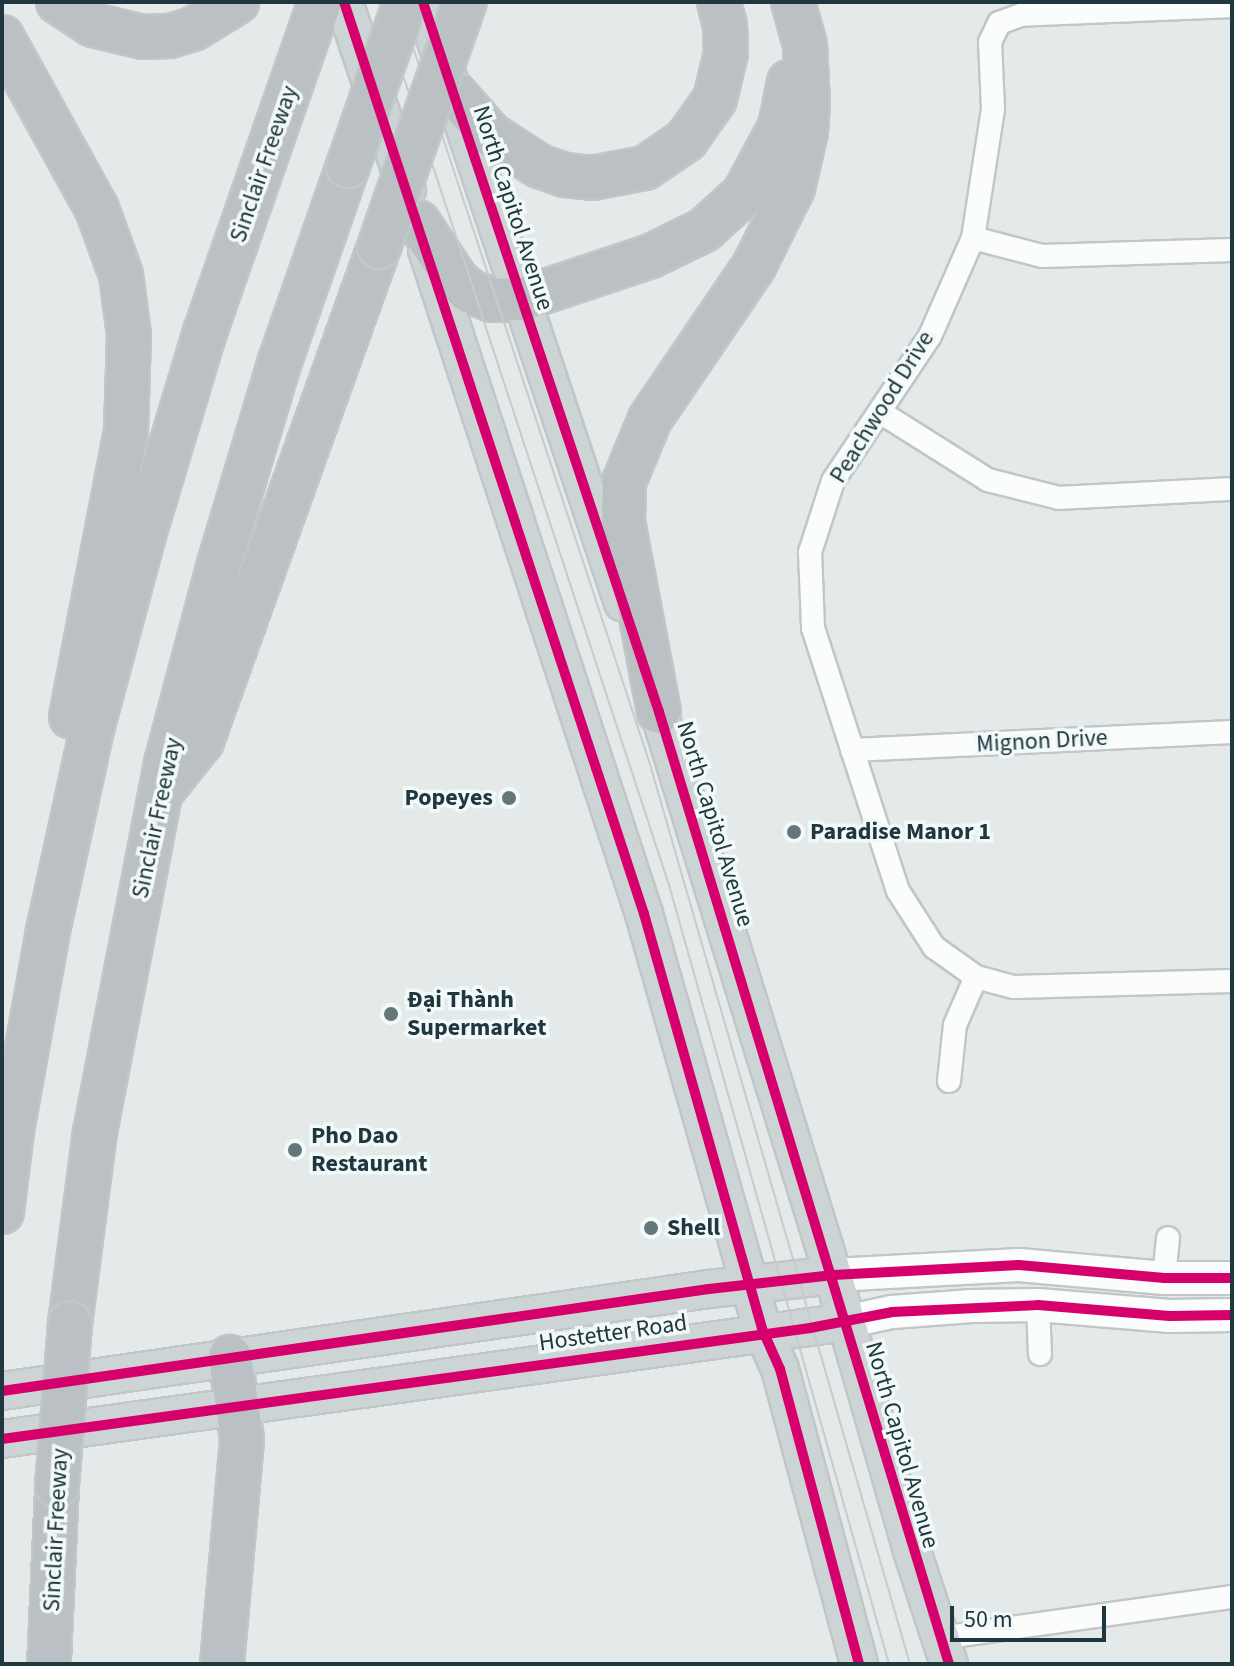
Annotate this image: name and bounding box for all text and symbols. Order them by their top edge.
street label: Sinclair Freeway [224,82,304,246]
street label: North Capitol Avenue [466,102,560,314]
street label: Peachwood Drive [824,326,940,488]
street label: North Capitol Avenue [670,718,760,930]
street label: Mignon Drive [976,723,1108,759]
street label: Sinclair Freeway [126,735,188,901]
place label: Popeyes [404,784,493,812]
marker: Popeyes [500,789,518,807]
place label: Paradise Manor 1 [810,818,991,846]
marker: Paradise Manor 1 [785,823,803,841]
place label: Đại Thành Supermarket [407,986,546,1042]
marker: Đại Thành Supermarket [382,1005,400,1023]
place label: Pho Dao Restaurant [311,1122,427,1178]
marker: Pho Dao Restaurant [286,1141,304,1159]
place label: Shell [667,1214,720,1242]
marker: Shell [642,1219,660,1237]
street label: Hostetter Road [537,1308,689,1358]
street label: North Capitol Avenue [859,1338,945,1552]
street label: Sinclair Freeway [37,1447,75,1613]
scale bar [954,1590,1110,1640]
text: 50 m [964,1602,1013,1637]

